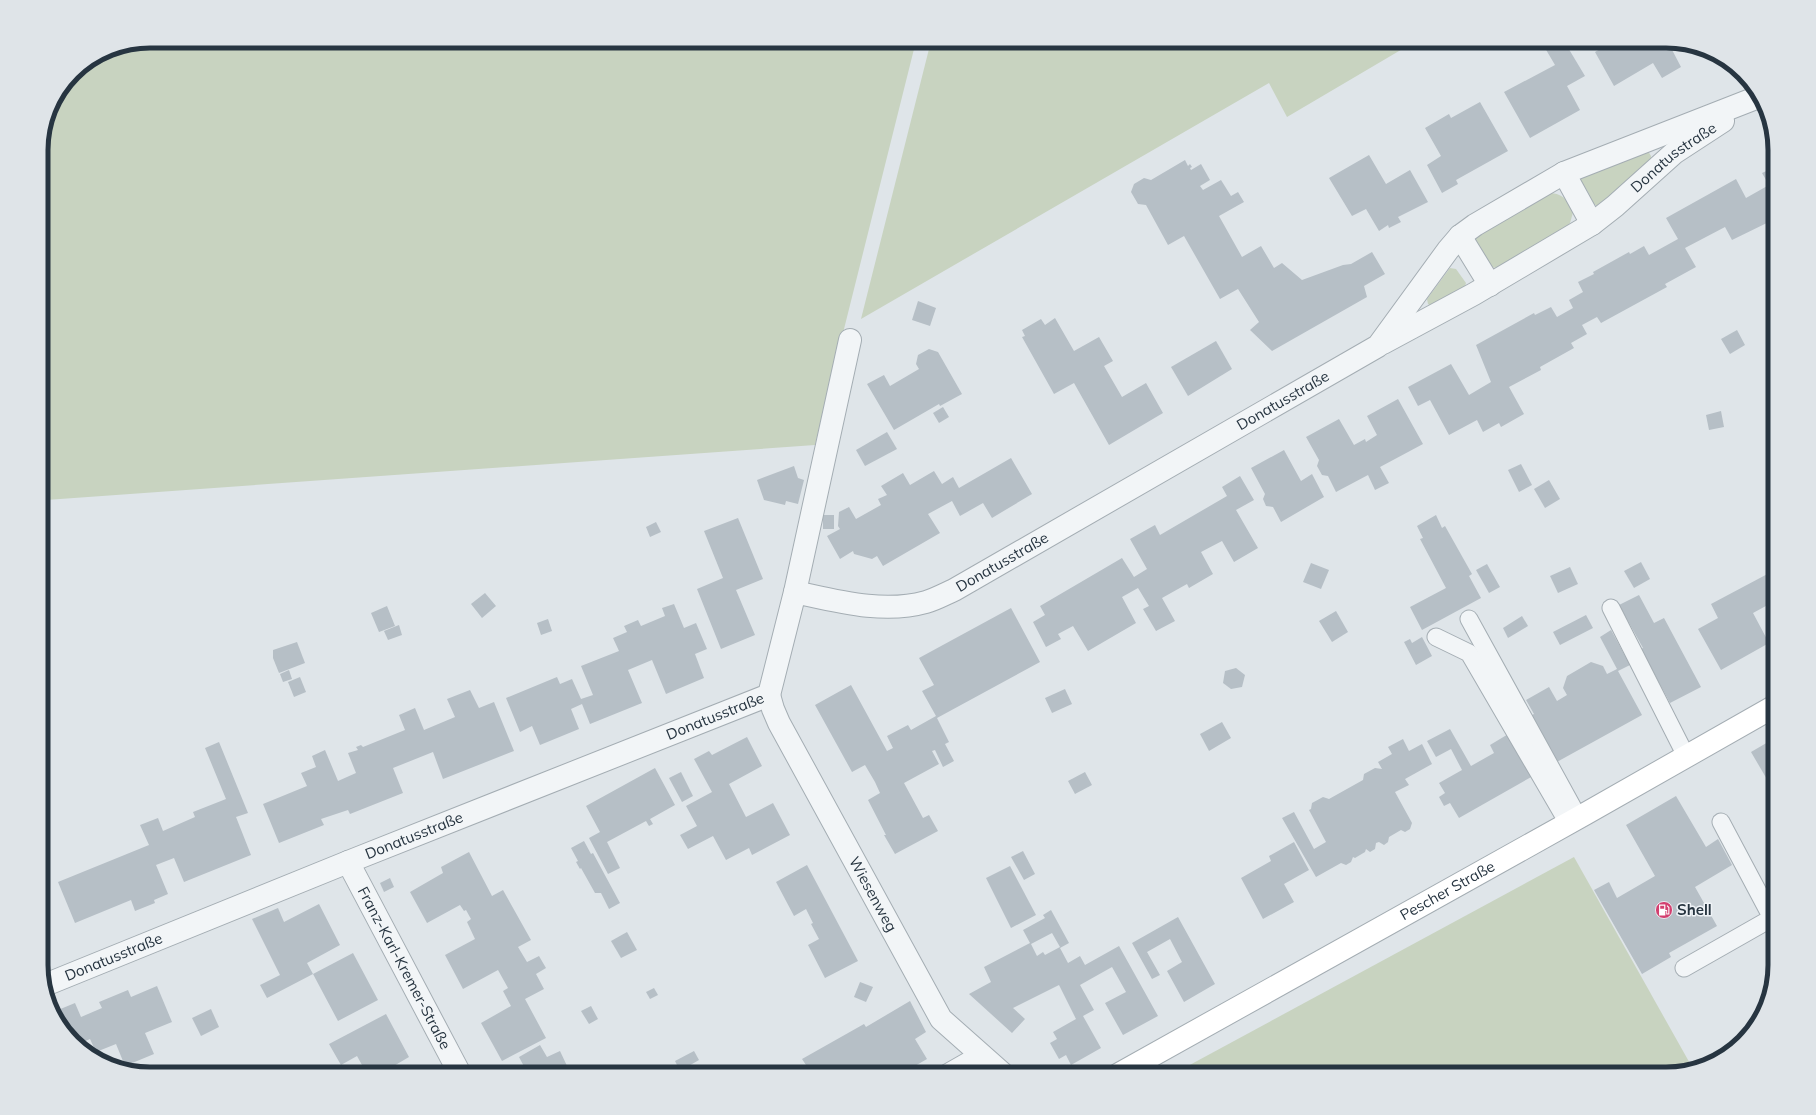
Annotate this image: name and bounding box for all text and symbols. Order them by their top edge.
street label: Donatusstraße [1626,118,1720,196]
street label: Donatusstraße [1233,366,1332,434]
street label: Donatusstraße [952,528,1052,596]
street label: Donatusstraße [663,688,767,744]
street label: Donatusstraße [362,807,466,863]
street label: Wiesenweg [845,853,901,935]
street label: Pescher Straße [1396,856,1498,924]
street label: Franz-Karl-Kremer-Straße [354,883,455,1052]
fuel station icon: Shell [1654,900,1674,920]
place label: Shell [1677,900,1712,919]
street label: Donatusstraße [62,928,165,985]

